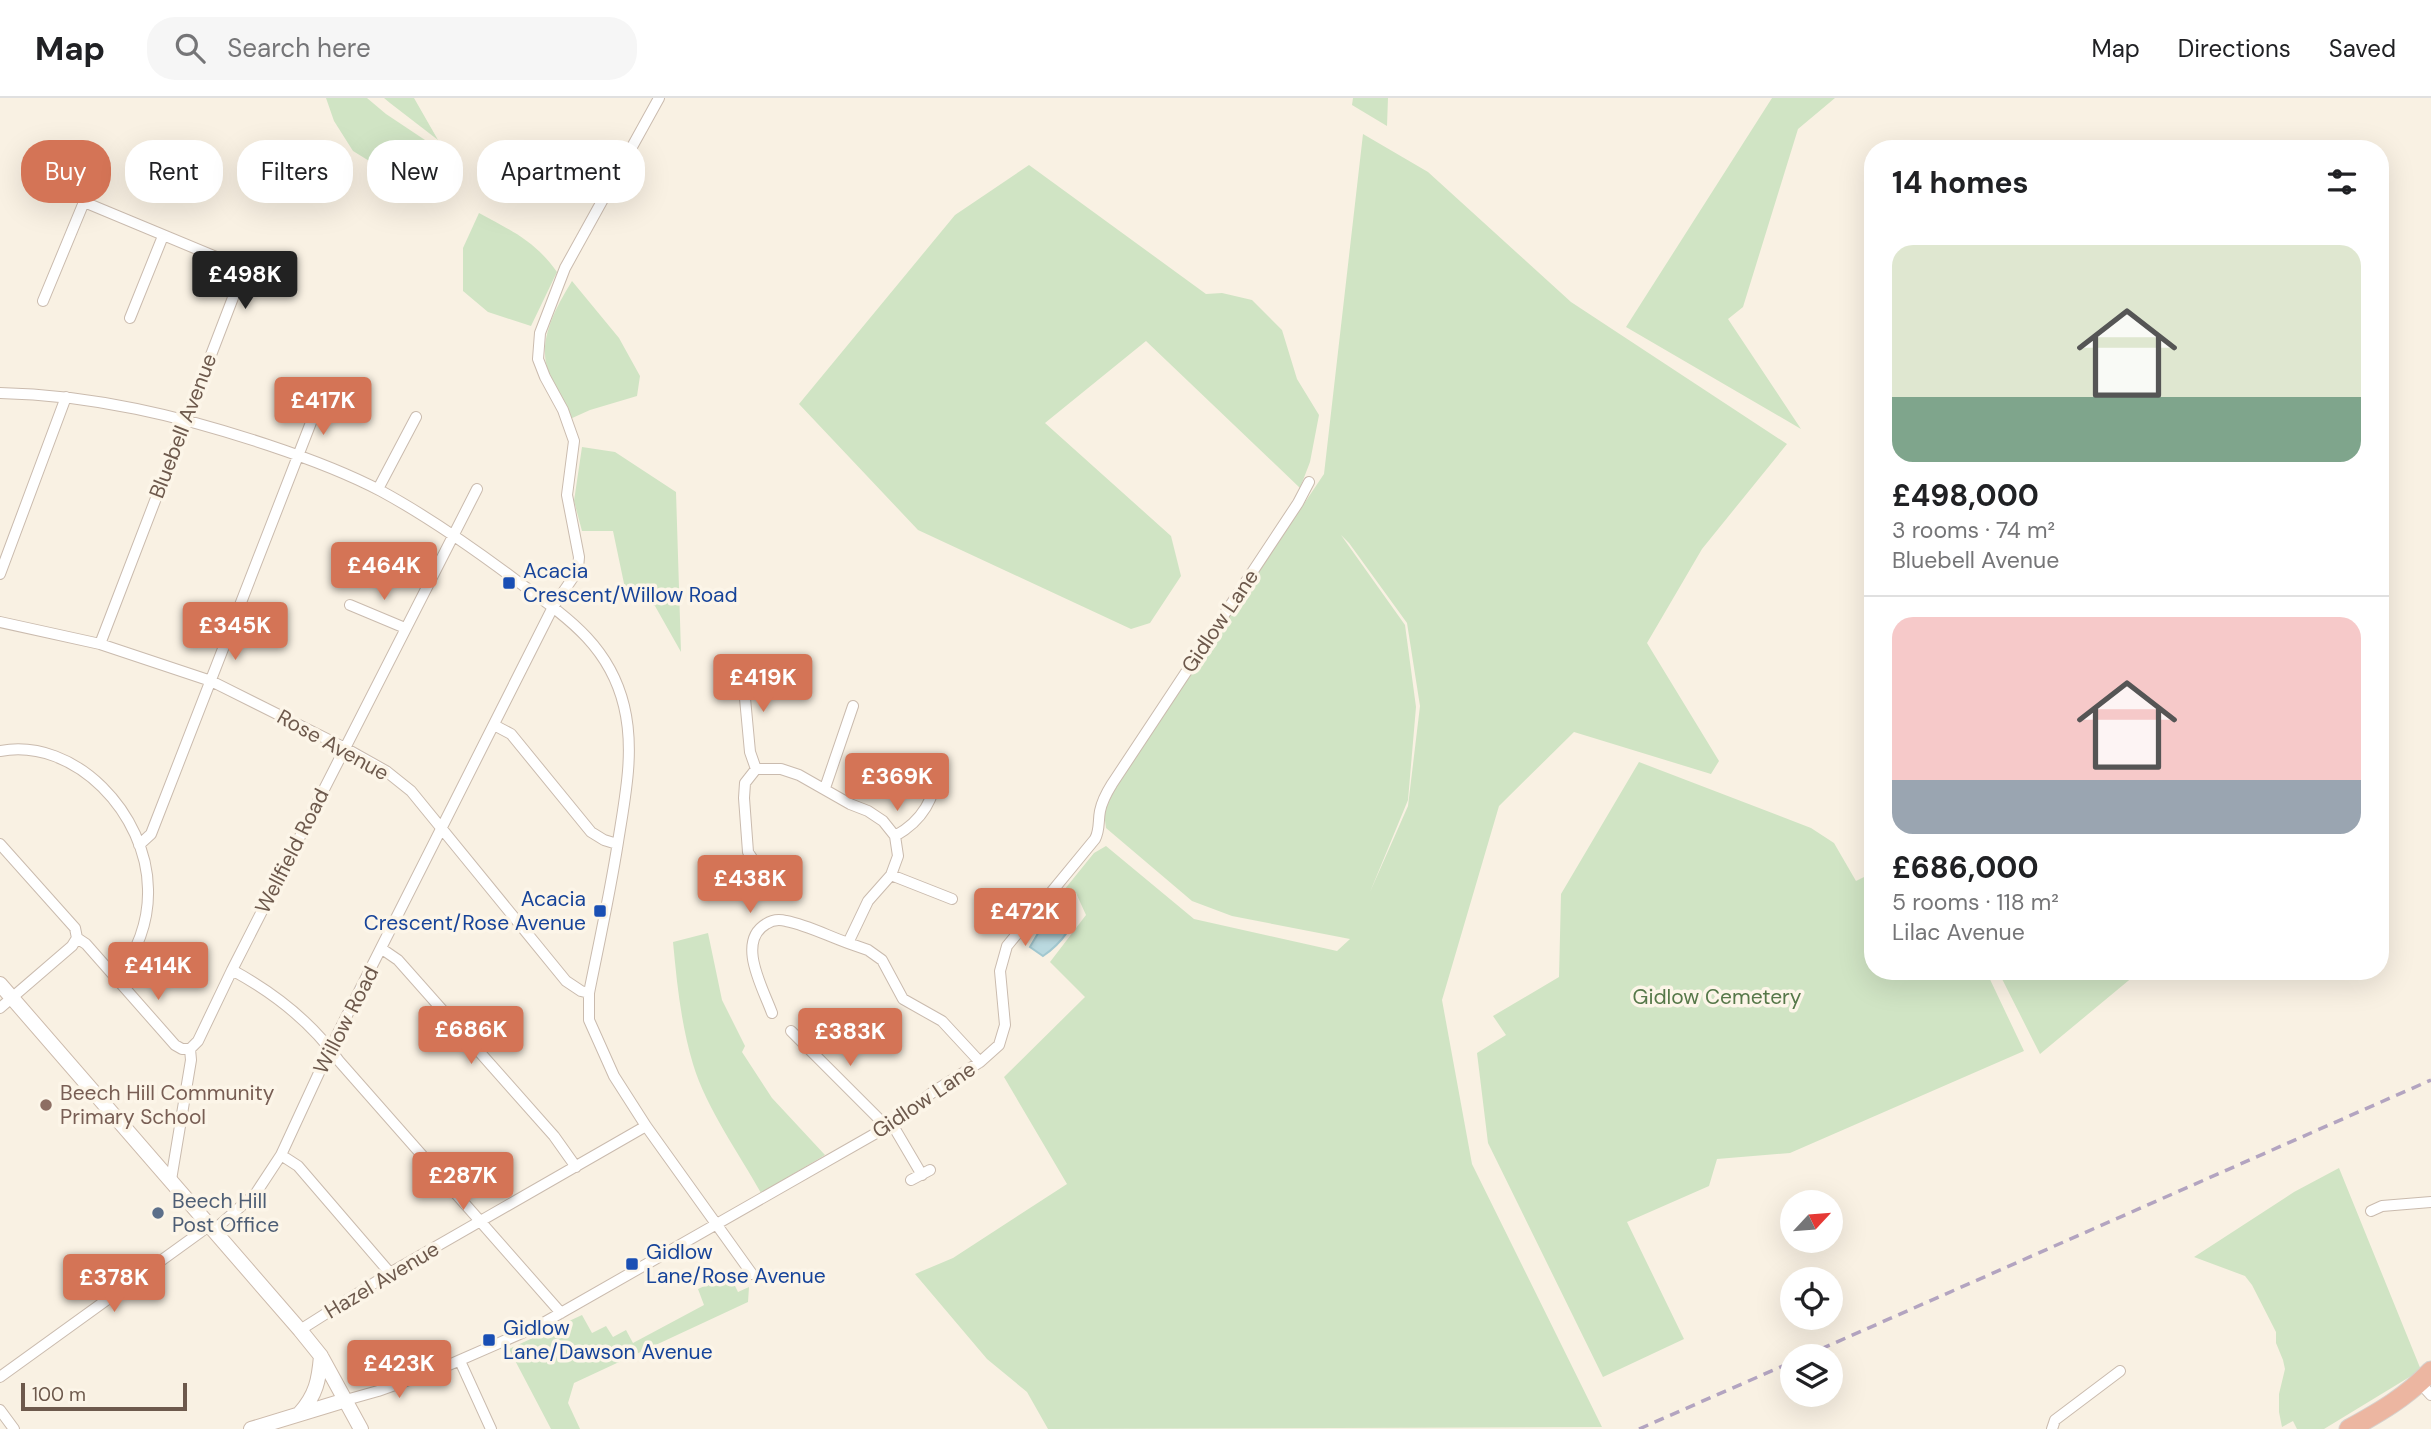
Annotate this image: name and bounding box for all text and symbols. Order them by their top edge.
search box [147,17,637,80]
text: Map [35,27,105,70]
icon: search [171,29,209,67]
text: Search here [227,31,371,65]
text: Map [2092,33,2140,64]
text: Directions [2178,33,2291,64]
text: Saved [2329,33,2396,64]
chip: Buy [21,140,111,203]
chip: Rent [125,140,223,203]
chip: Filters [237,140,353,203]
chip: New [367,140,463,203]
chip: Apartment [477,140,645,203]
text: 14 homes [1892,163,2029,202]
icon: filters [2323,163,2361,201]
pin: £498K [196,252,294,311]
text: £498K [208,259,282,289]
icon: home [2064,290,2190,416]
street label: Bluebell Avenue [143,350,223,502]
pin: £417K [274,378,372,437]
text: £417K [290,385,356,415]
text: £498,000 [1892,476,2039,515]
text: 3 rooms · 74 m² [1892,515,2055,545]
pin: £464K [335,542,433,602]
text: Bluebell Avenue [1892,545,2059,575]
text: £464K [347,550,421,580]
place label: Acacia Crescent/Willow Road [523,557,738,609]
street label: Gidlow Lane [1175,564,1265,678]
marker: Acacia Crescent/Willow Road [501,575,517,591]
pin: £345K [186,602,284,662]
text: £345K [199,610,271,640]
pin: £419K [714,654,812,714]
text: £419K [729,662,797,692]
icon: home [2064,662,2190,788]
street label: Rose Avenue [272,703,394,787]
pin: £369K [848,754,946,813]
text: £369K [861,761,933,791]
street label: Wellfield Road [249,784,335,918]
text: £686,000 [1892,848,2039,887]
pin: £438K [701,856,799,915]
text: £438K [714,863,786,893]
place label: Acacia Crescent/Rose Avenue [364,885,586,937]
text: 5 rooms · 118 m² [1892,887,2059,917]
pin: £472K [976,888,1074,948]
text: £472K [990,896,1060,926]
marker: Acacia Crescent/Rose Avenue [592,903,608,919]
text: Lilac Avenue [1892,917,2025,947]
pin: £414K [109,942,207,1002]
text: £414K [124,950,192,980]
street label: Willow Road [307,961,385,1079]
park label: Gidlow Cemetery [1632,983,1802,1011]
pin: £686K [422,1006,520,1066]
pin: £383K [801,1009,899,1068]
text: £686K [434,1014,508,1044]
text: £383K [814,1016,886,1046]
street label: Gidlow Lane [867,1055,981,1145]
place label: Beech Hill Community Primary School [60,1079,275,1131]
marker: Beech Hill Community Primary School [38,1097,54,1113]
pin: £287K [414,1152,512,1212]
text: £287K [428,1160,498,1190]
place label: Beech Hill Post Office [172,1187,279,1239]
north arrow [1780,1190,1843,1253]
map controls [1780,1190,1843,1407]
marker: Beech Hill Post Office [150,1205,166,1221]
street label: Hazel Avenue [320,1235,445,1325]
place label: Gidlow Lane/Rose Avenue [646,1238,826,1290]
pin: £378K [65,1254,163,1314]
marker: Gidlow Lane/Rose Avenue [624,1256,640,1272]
text: £378K [79,1262,149,1292]
button: locate [1780,1267,1843,1330]
place label: Gidlow Lane/Dawson Avenue [503,1314,713,1366]
marker: Gidlow Lane/Dawson Avenue [481,1332,497,1348]
pin: £423K [350,1340,448,1400]
button: layers [1780,1344,1843,1407]
text: £423K [363,1348,435,1378]
scale bar [21,1380,187,1412]
text: 100 m [32,1382,86,1407]

